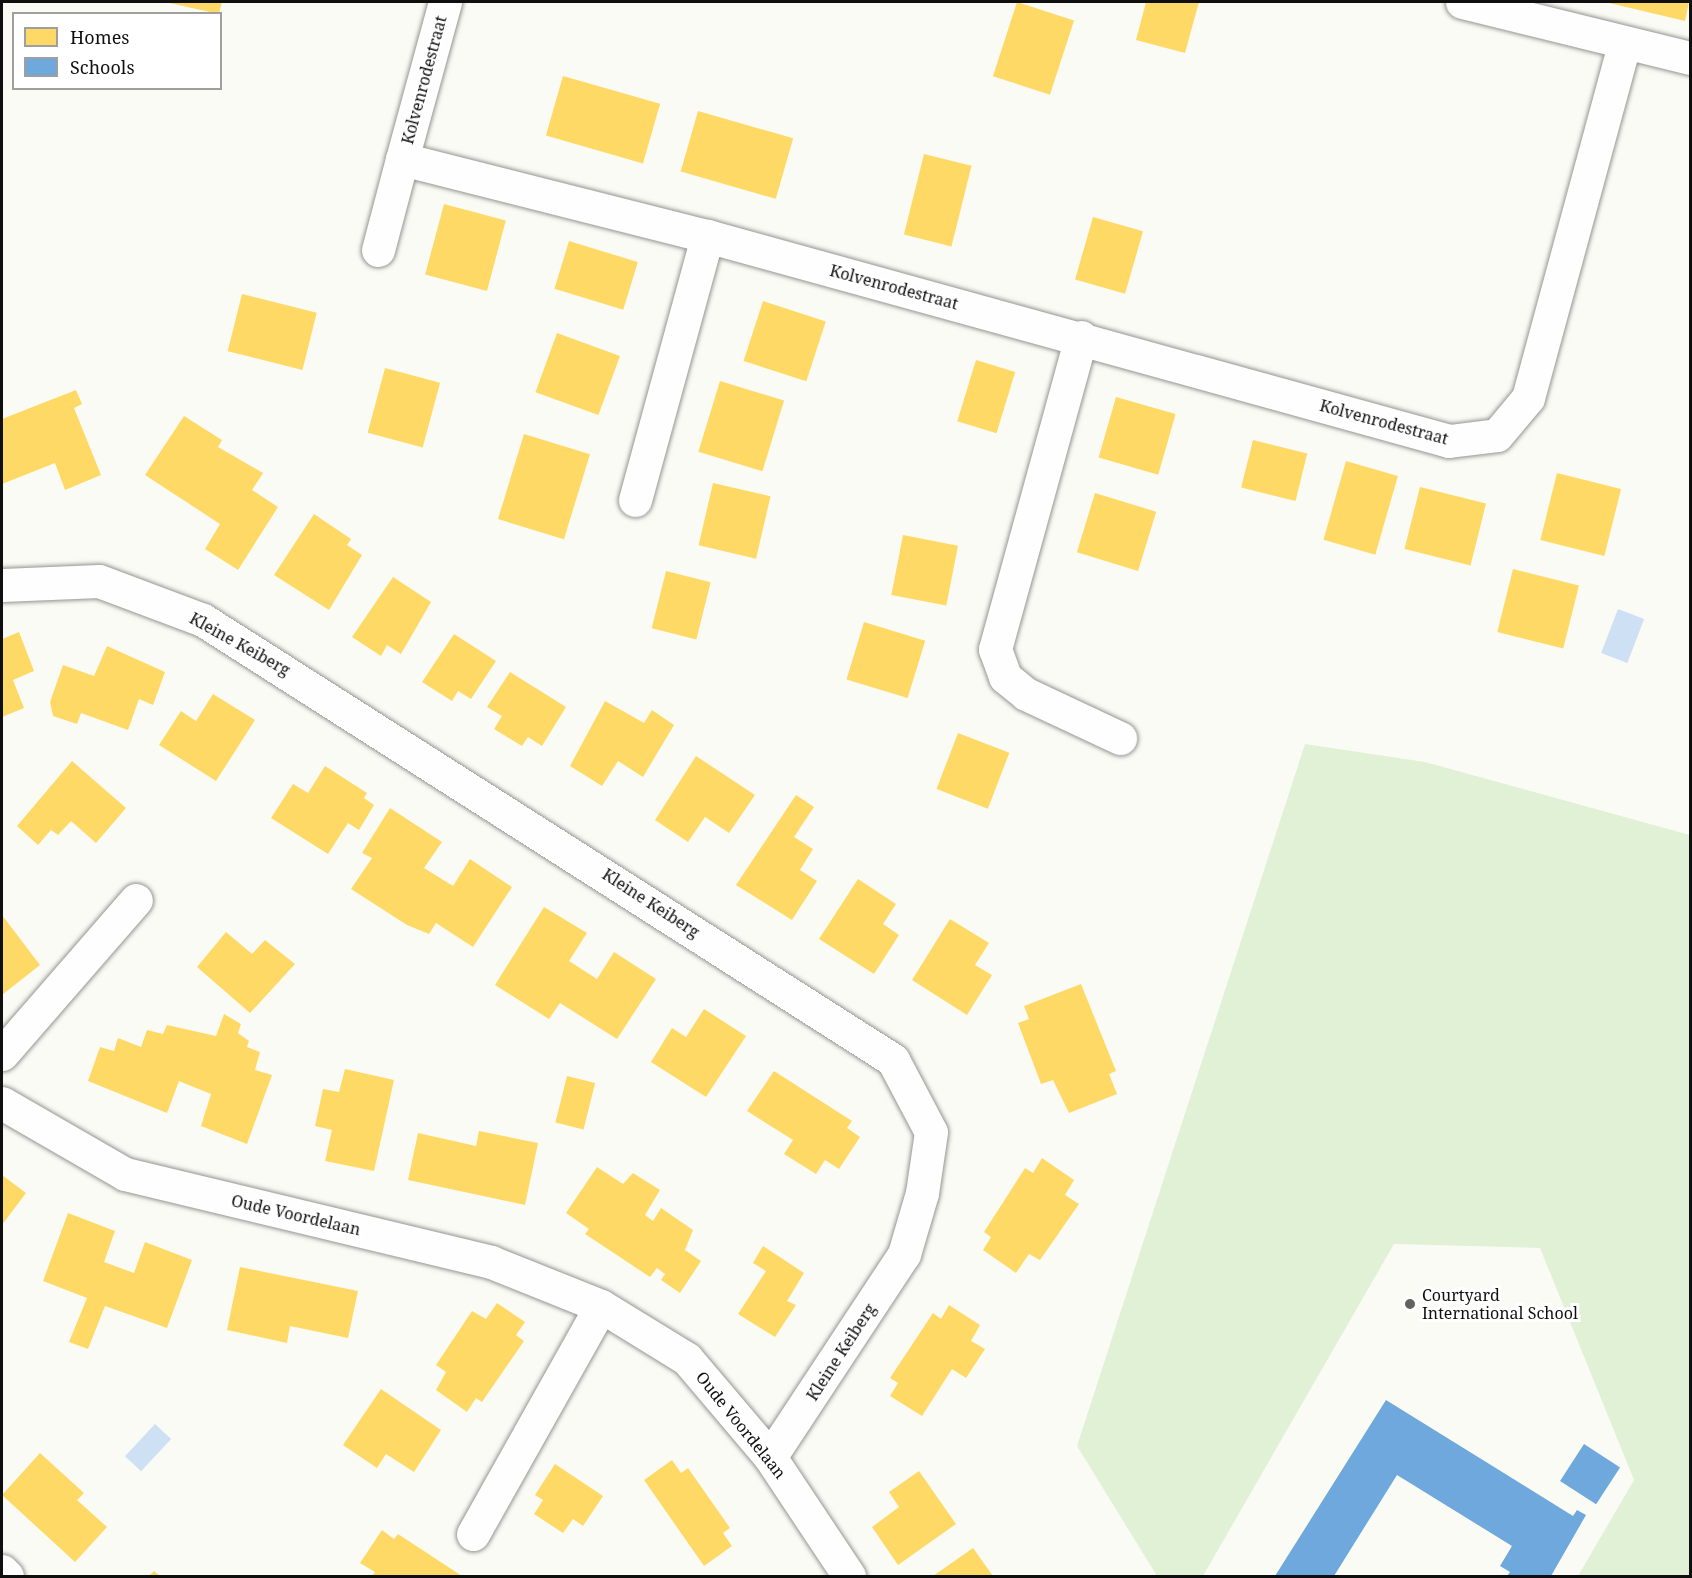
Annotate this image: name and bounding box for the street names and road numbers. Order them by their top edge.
street label: Kolvenrodestraat [398,14,450,146]
street label: Kolvenrodestraat [828,261,960,313]
street label: Kolvenrodestraat [1318,396,1450,448]
street label: Kleine Keiberg [186,608,294,680]
street label: Kleine Keiberg [599,864,703,942]
street label: Oude Voordelaan [229,1191,363,1239]
street label: Kleine Keiberg [802,1300,880,1404]
street label: Oude Voordelaan [692,1368,790,1482]

